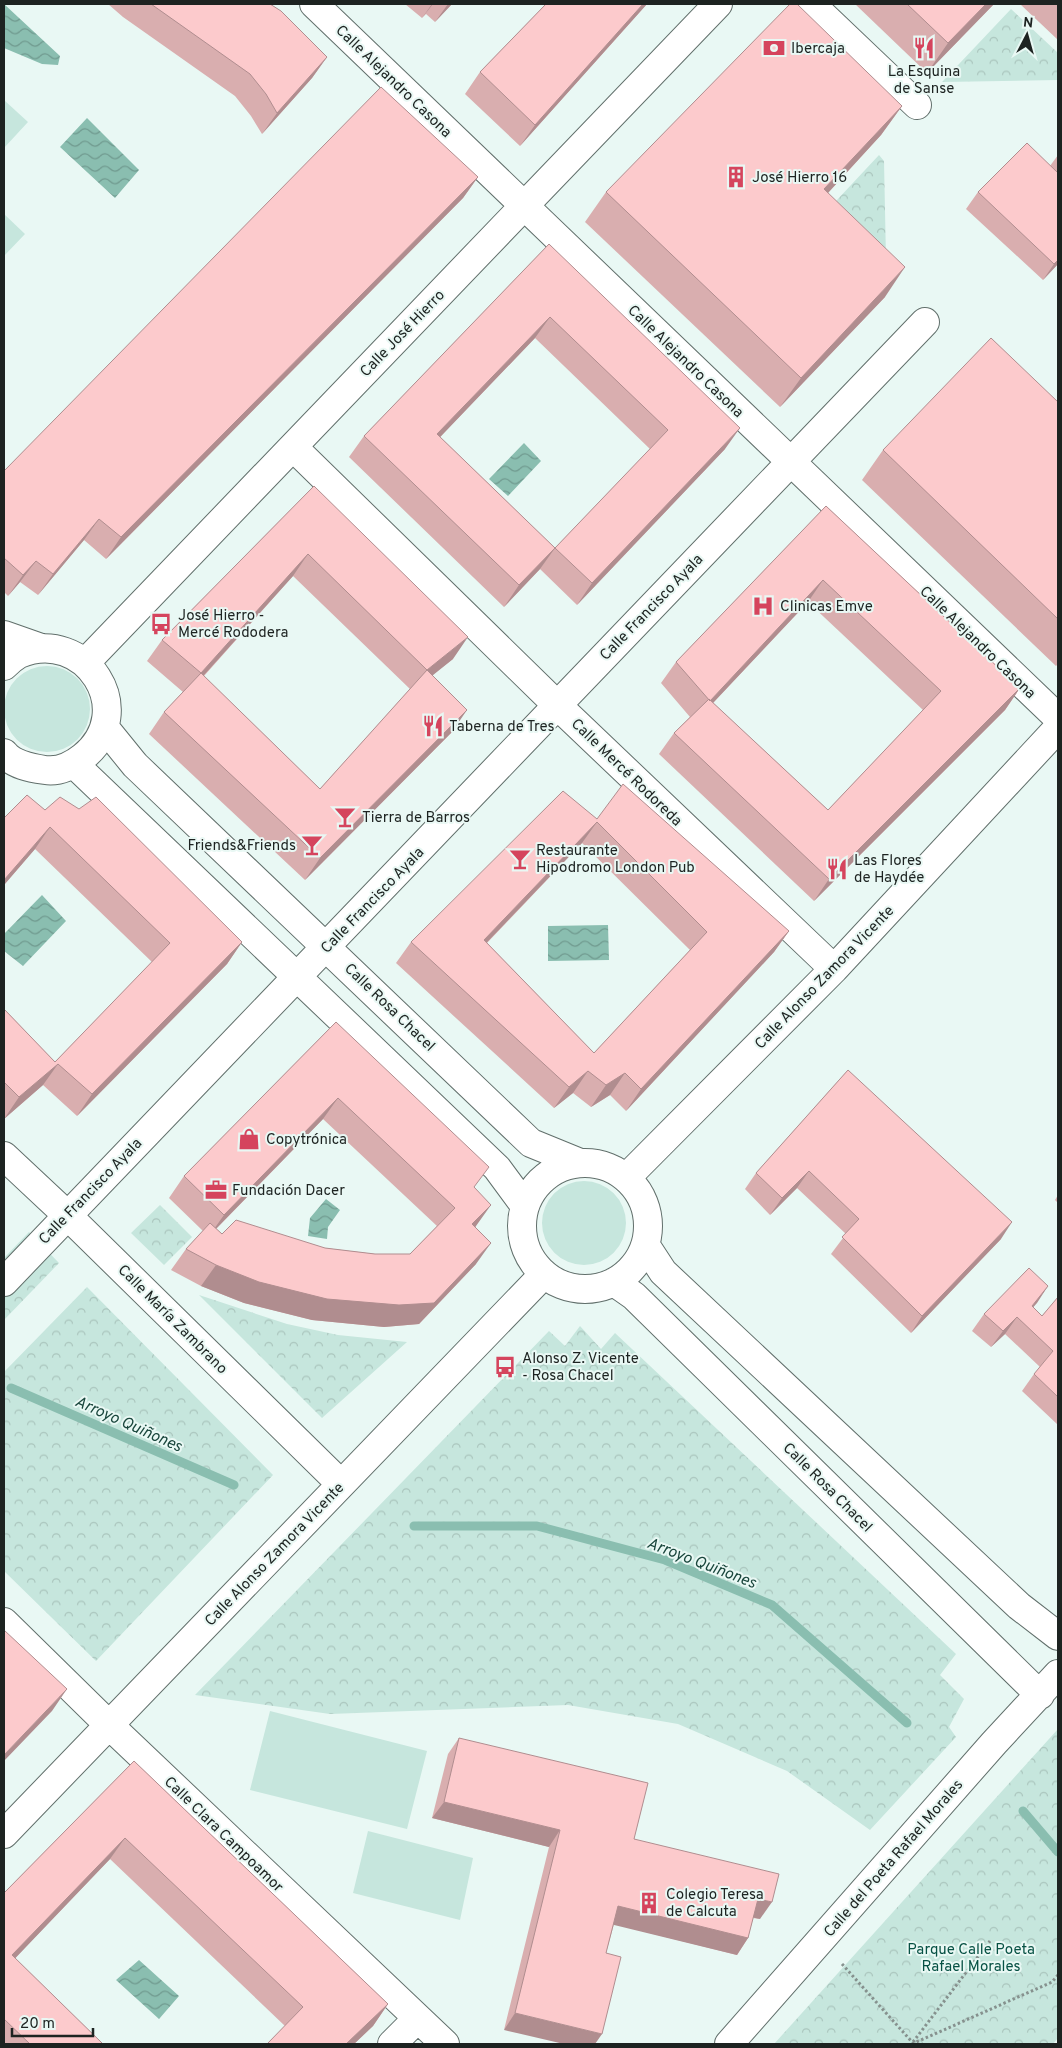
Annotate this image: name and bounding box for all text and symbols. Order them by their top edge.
north arrow [1002,10,1052,60]
text: N [1022,15,1034,33]
street label: Calle Alejandro Casona [331,22,455,142]
bank icon: Ibercaja [761,35,787,61]
restaurant icon: La Esquina de Sanse [911,35,937,61]
place label: Ibercaja [791,40,845,59]
place label: La Esquina de Sanse [888,63,960,99]
building icon: José Hierro 16 [723,164,749,190]
place label: José Hierro 16 [752,169,847,188]
street label: Calle José Hierro [357,286,450,382]
street label: Calle Alejandro Casona [623,302,747,422]
street label: Calle Francisco Ayala [596,551,708,665]
street label: Calle Alejandro Casona [915,583,1039,703]
hospital icon: Clinicas Emve [750,593,776,619]
place label: Clinicas Emve [780,598,873,617]
place label: José Hierro - Mercé Rododera [178,607,288,643]
bus stop icon: José Hierro - Mercé Rododera [148,611,174,637]
restaurant icon: Taberna de Tres [420,713,446,739]
street label: Calle Mercé Rodoreda [566,715,685,831]
place label: Taberna de Tres [449,718,555,737]
bar icon: Tierra de Barros [332,804,358,830]
place label: Tierra de Barros [362,809,470,828]
bar icon: Friends&Friends [299,832,325,858]
place label: Friends&Friends [187,837,296,856]
place label: Restaurante Hipodromo London Pub [536,842,695,878]
street label: Calle Francisco Ayala [317,844,429,958]
bar icon: Restaurante Hipodromo London Pub [507,846,533,872]
place label: Las Flores de Haydée [854,852,924,888]
restaurant icon: Las Flores de Haydée [824,856,850,882]
street label: Calle Alonso Zamora Vicente [751,902,899,1054]
street label: Calle Rosa Chacel [340,960,438,1056]
shop icon: Copytrónica [236,1126,262,1152]
place label: Copytrónica [266,1131,347,1150]
street label: Calle Francisco Ayala [35,1135,147,1249]
office icon: Fundación Dacer [203,1177,229,1203]
place label: Fundación Dacer [232,1182,345,1201]
street label: Calle María Zambrano [113,1261,231,1379]
place label: Alonso Z. Vicente - Rosa Chacel [522,1350,639,1386]
bus stop icon: Alonso Z. Vicente - Rosa Chacel [492,1354,518,1380]
water label: Arroyo Quiñones [71,1392,186,1458]
street label: Calle Rosa Chacel [778,1439,876,1537]
street label: Calle Alonso Zamora Vicente [201,1479,349,1631]
water label: Arroyo Quiñones [644,1534,759,1594]
street label: Calle Clara Campoamor [159,1773,287,1897]
street label: Calle del Poeta Rafael Morales [820,1776,968,1942]
place label: Colegio Teresa de Calcuta [666,1886,764,1922]
building icon: Colegio Teresa de Calcuta [636,1890,662,1916]
park label: Parque Calle Poeta Rafael Morales [907,1941,1035,1977]
scale bar [12,2006,94,2038]
text: 20 m [20,2015,55,2034]

